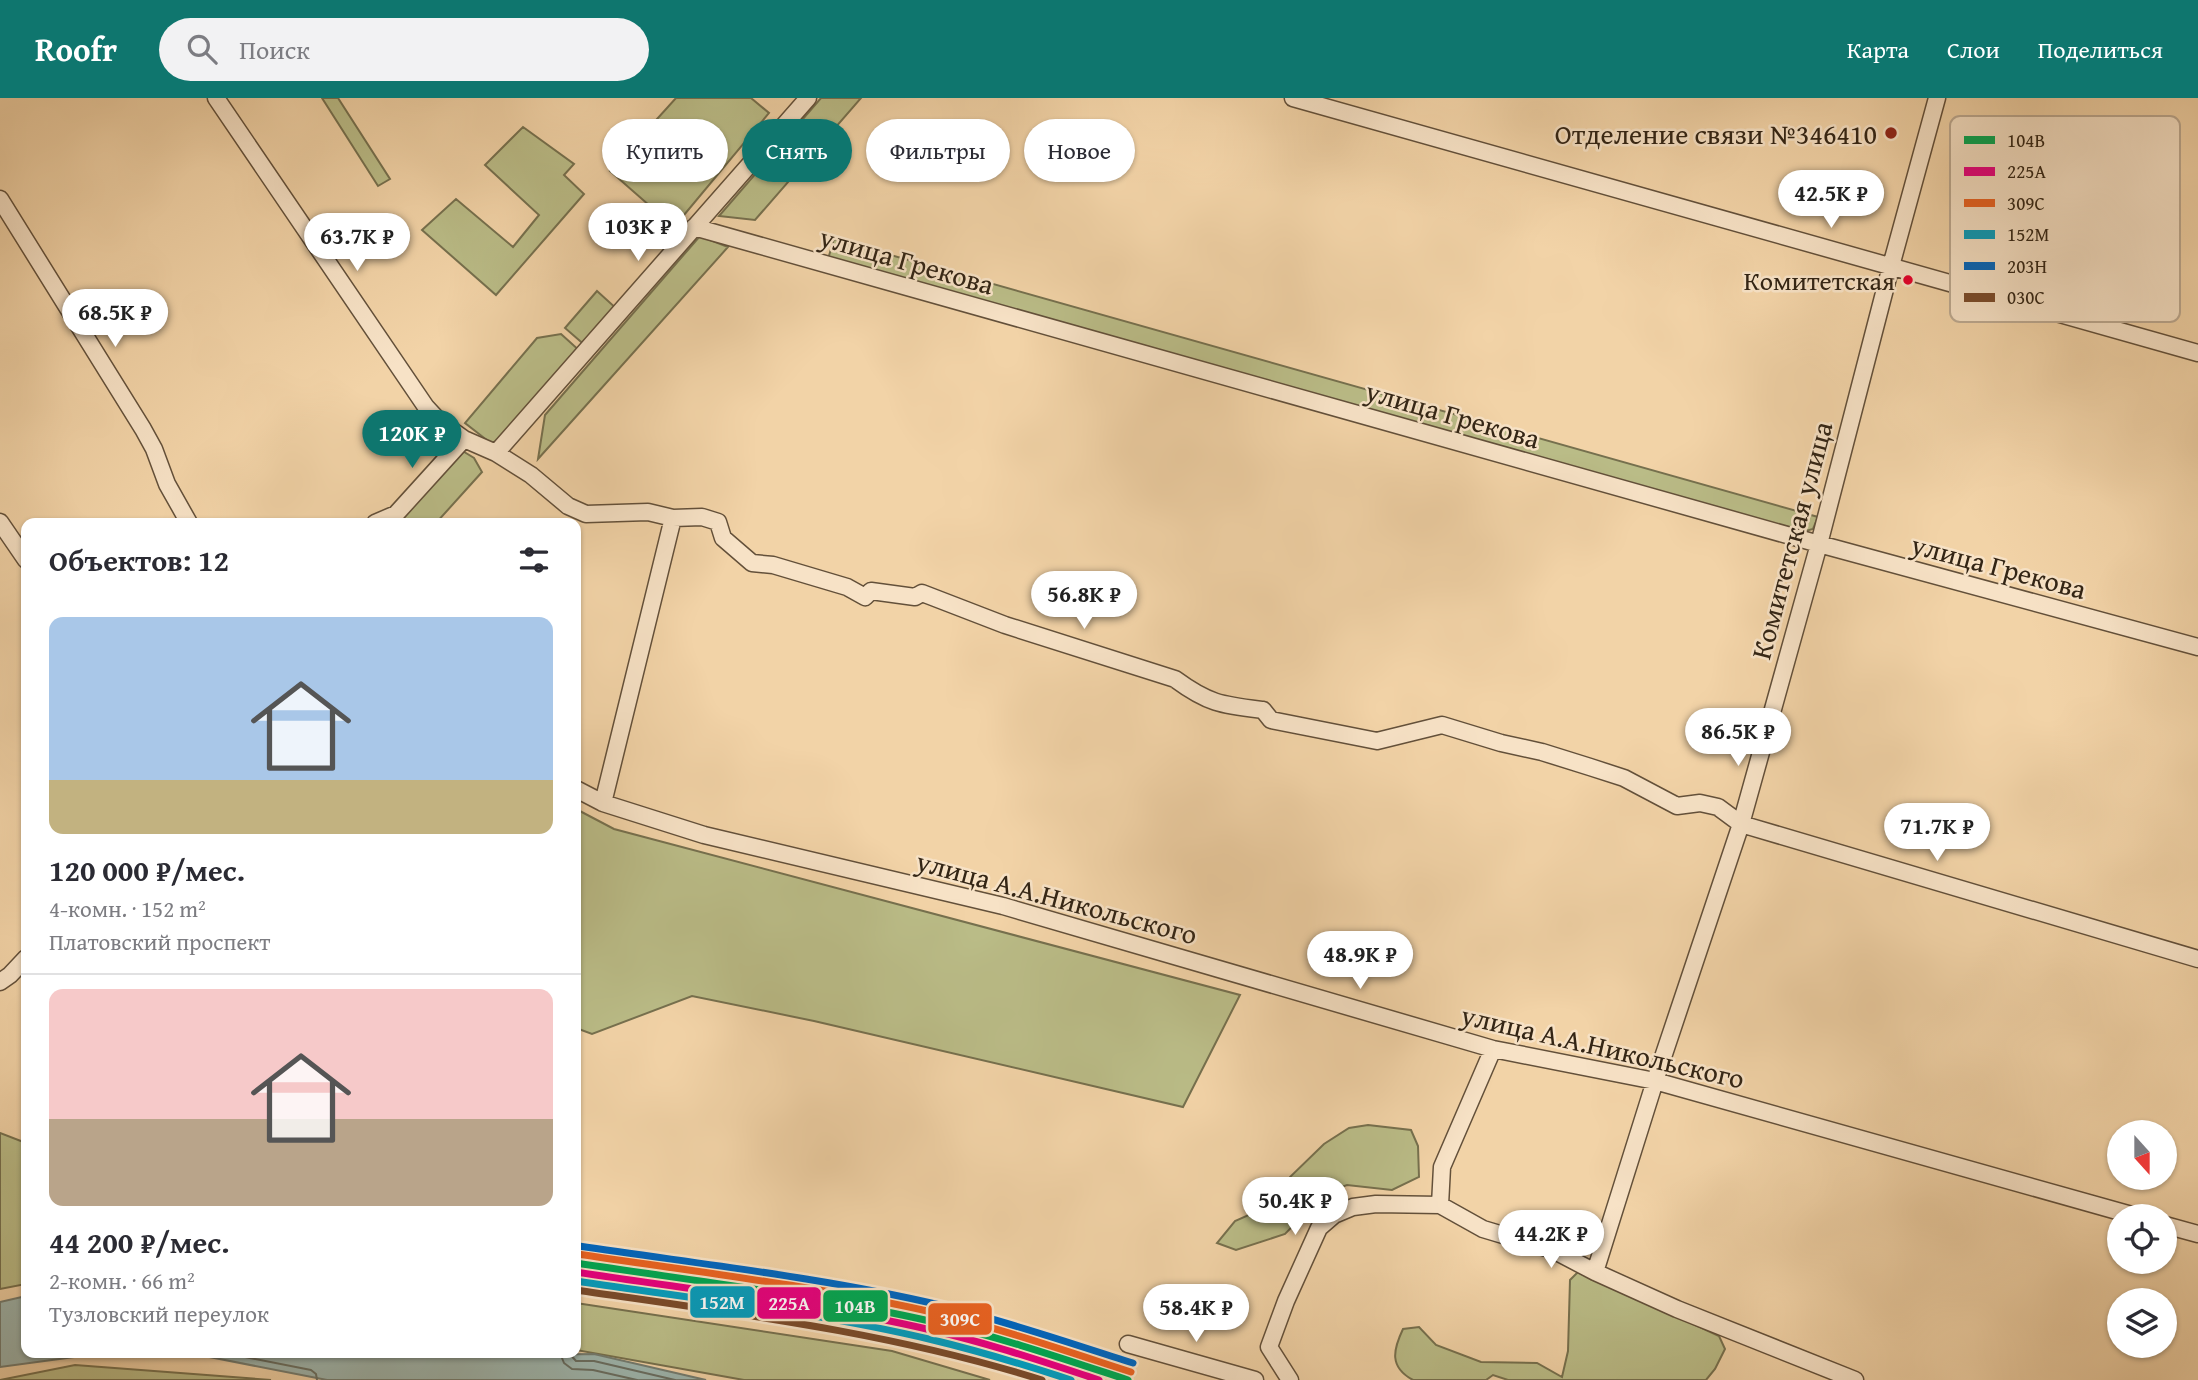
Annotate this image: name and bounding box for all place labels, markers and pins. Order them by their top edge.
place label: Отделение связи №346410 [1555,113,1877,154]
marker: Отделение связи №346410 [1883,125,1899,141]
pin: 42.5K ₽ [1766,170,1896,230]
pin: 103K ₽ [581,204,695,263]
pin: 63.7K ₽ [292,214,422,273]
place label: Комитетская [1744,261,1895,300]
marker: Комитетская [1901,273,1915,287]
pin: 68.5K ₽ [50,289,180,349]
pin: 120K ₽ [355,410,469,470]
pin: 56.8K ₽ [1019,572,1149,631]
pin: 86.5K ₽ [1673,708,1803,768]
pin: 71.7K ₽ [1872,804,2002,863]
pin: 48.9K ₽ [1295,932,1425,991]
pin: 50.4K ₽ [1230,1178,1360,1237]
pin: 44.2K ₽ [1486,1210,1616,1270]
pin: 58.4K ₽ [1131,1284,1261,1344]

